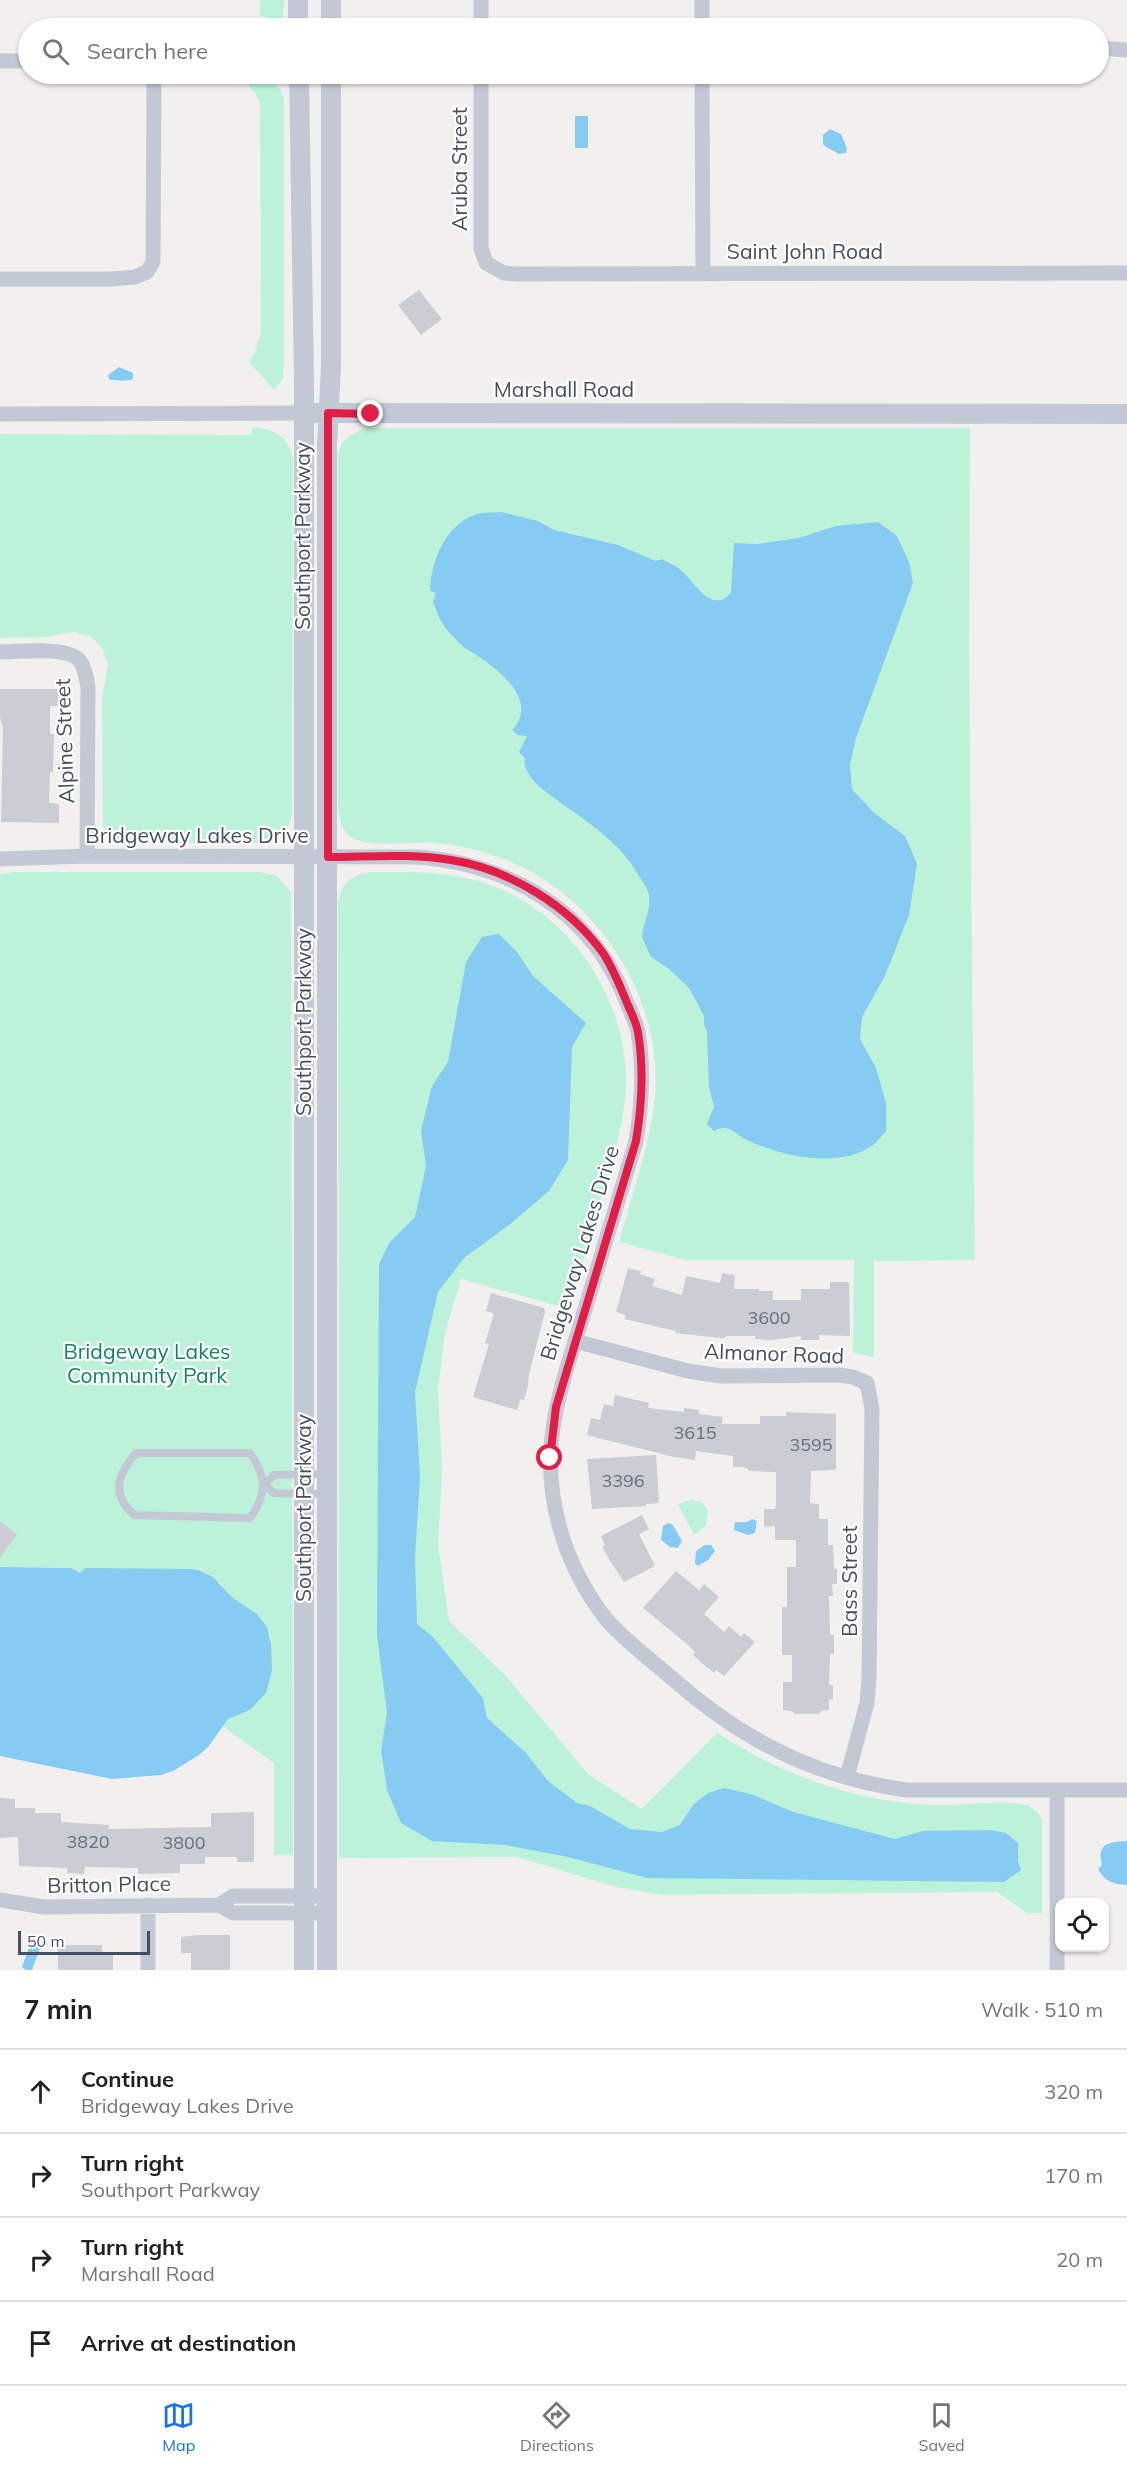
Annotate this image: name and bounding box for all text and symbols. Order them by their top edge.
search box [18,18,1109,84]
icon: search [39,35,72,68]
text: Search here [87,37,208,65]
street label: Aruba Street [446,107,472,231]
street label: Saint John Road [727,238,883,264]
street label: Marshall Road [494,376,634,402]
route end [357,400,383,426]
street label: Southport Parkway [289,442,315,630]
street label: Alpine Street [49,678,79,804]
street label: Bridgeway Lakes Drive [85,822,309,848]
street label: Southport Parkway [290,928,316,1116]
street label: Bridgeway Lakes Drive [534,1142,624,1363]
house number: 3600 [747,1306,791,1329]
park label: Bridgeway Lakes Community Park [63,1338,231,1388]
street label: Almanor Road [703,1338,845,1368]
street label: Southport Parkway [290,1414,316,1602]
house number: 3615 [673,1421,717,1444]
house number: 3595 [789,1433,833,1456]
route start [536,1444,562,1470]
house number: 3396 [601,1469,645,1492]
street label: Bass Street [836,1525,862,1637]
house number: 3820 [66,1830,110,1853]
house number: 3800 [162,1831,206,1854]
street label: Britton Place [47,1870,171,1898]
map controls [1055,1898,1109,1952]
button: locate [1055,1898,1109,1952]
scale bar [18,1928,150,1956]
text: 50 m [27,1931,64,1951]
text: 7 min [24,1993,93,2026]
text: Walk · 510 m [981,1997,1103,2022]
text: Continue [81,2065,174,2093]
icon: ahead [24,2075,57,2108]
text: 320 m [1044,2079,1103,2104]
text: Bridgeway Lakes Drive [81,2093,294,2118]
text: Turn right [81,2149,184,2177]
icon: right [24,2159,57,2192]
text: 170 m [1044,2163,1103,2188]
text: Southport Parkway [81,2177,260,2202]
text: Turn right [81,2233,184,2261]
icon: right [24,2243,57,2276]
text: 20 m [1056,2247,1103,2272]
text: Marshall Road [81,2261,215,2286]
icon: arrive [24,2327,57,2360]
text: Arrive at destination [81,2329,296,2357]
tab: Map [162,2399,195,2455]
tab: Directions [520,2399,594,2455]
tab: Saved [919,2399,965,2455]

